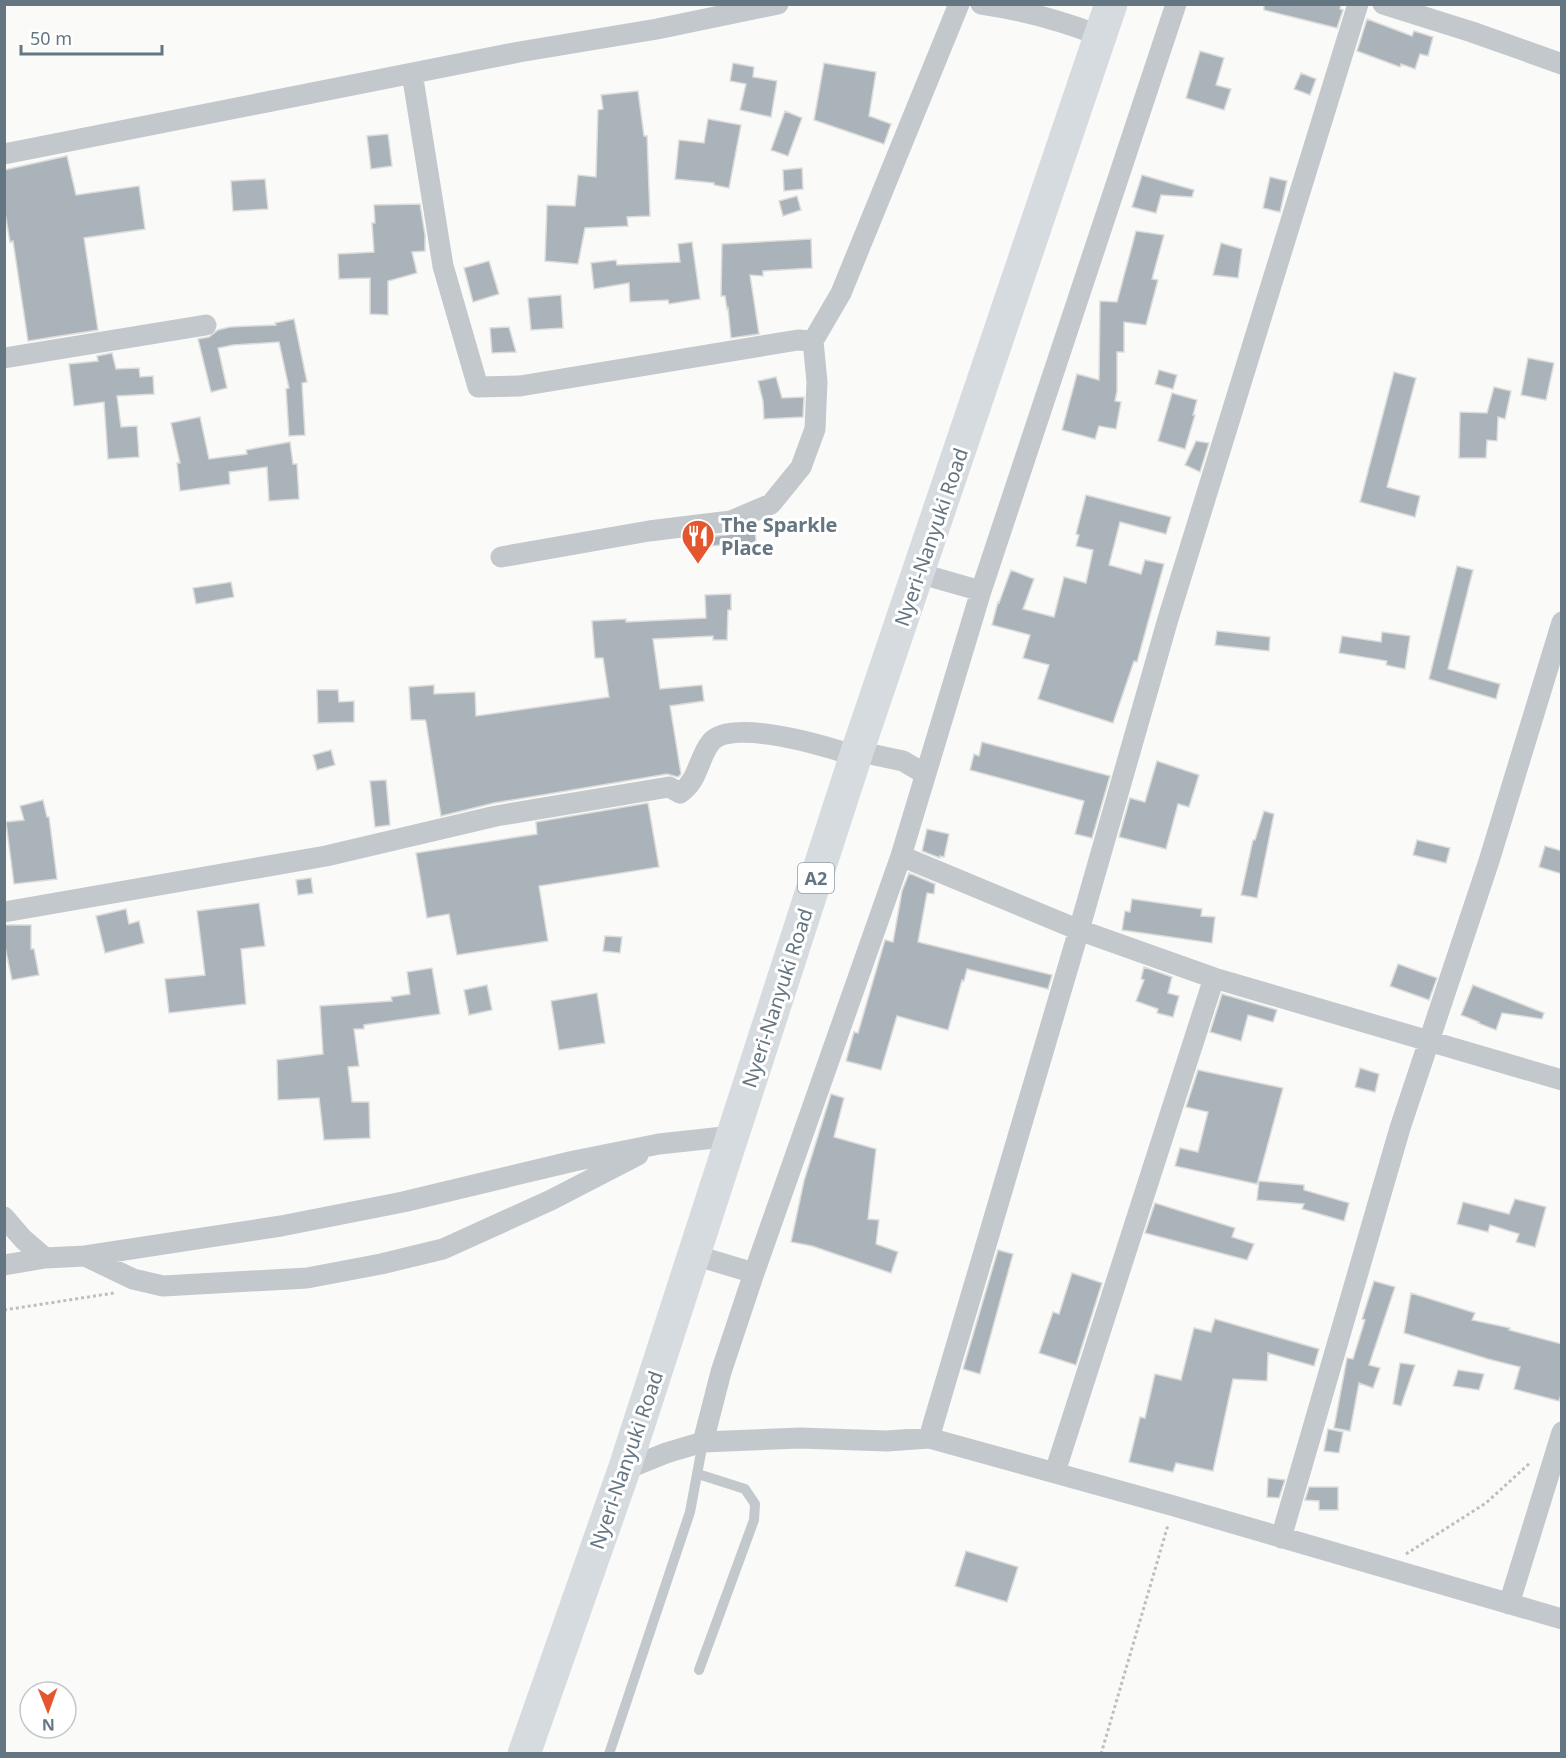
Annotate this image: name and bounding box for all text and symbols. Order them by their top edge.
scale bar [21,18,162,56]
text: 50 m [30,26,72,50]
street label: Nyeri-Nanyuki Road [888,444,974,630]
place label: The Sparkle Place [721,511,838,561]
restaurant icon: The Sparkle Place [680,518,716,565]
road number: A2 [798,863,834,893]
street label: Nyeri-Nanyuki Road [735,905,819,1091]
street label: Nyeri-Nanyuki Road [583,1367,669,1553]
north arrow [18,1680,78,1740]
text: N [42,1714,55,1736]

